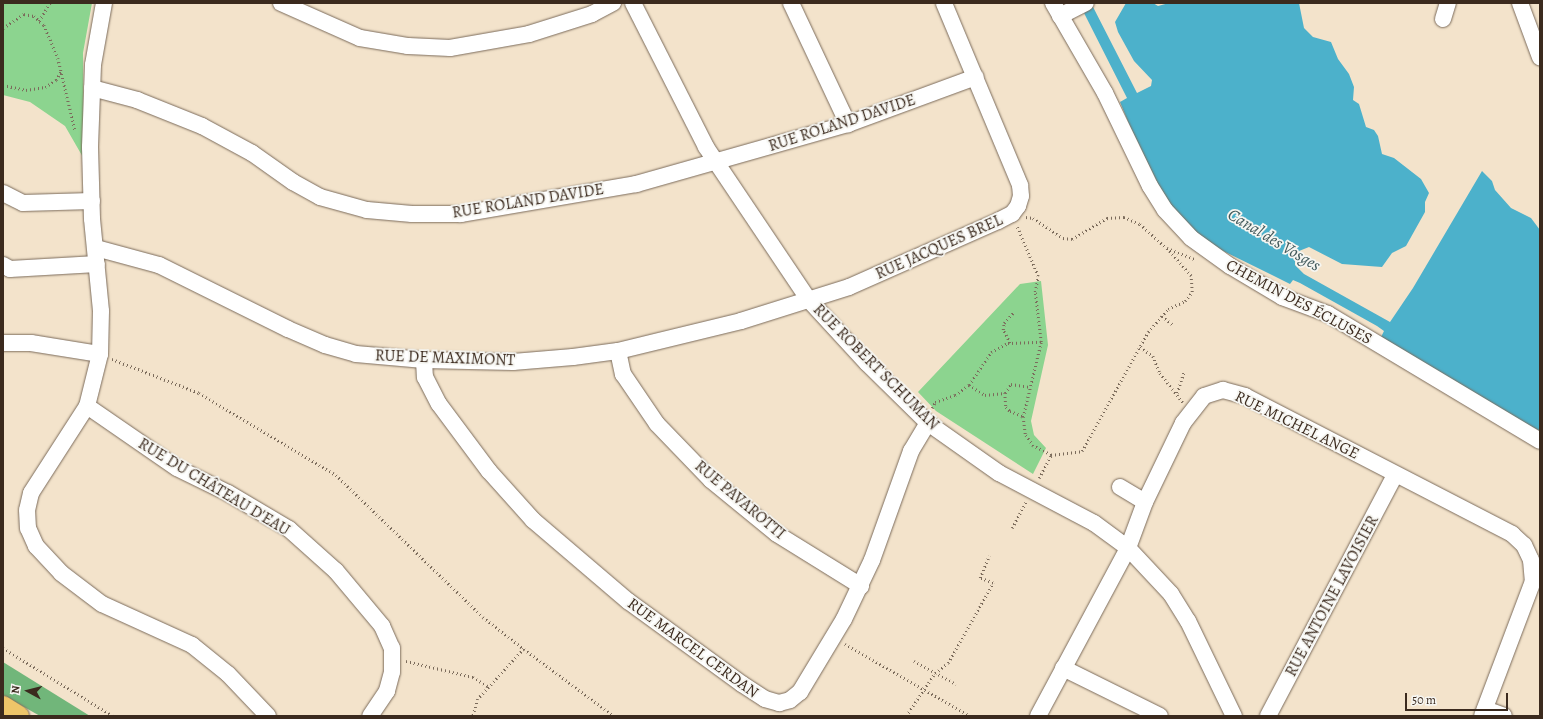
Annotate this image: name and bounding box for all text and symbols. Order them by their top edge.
street label: RUE ROLAND DAVIDE [766,90,918,156]
street label: RUE ROLAND DAVIDE [451,180,605,222]
water label: Canal des Vosges [1224,204,1324,276]
street label: RUE JACQUES BREL [872,210,1006,284]
street label: CHEMIN DES ÉCLUSES [1223,255,1375,349]
street label: RUE ROBERT SCHUMAN [809,300,943,434]
street label: RUE DE MAXIMONT [375,346,515,370]
street label: RUE MICHEL ANGE [1232,387,1362,463]
street label: RUE DU CHÂTEAU D'EAU [135,434,293,540]
street label: RUE PAVAROTTI [691,457,789,543]
street label: RUE ANTOINE LAVOISIER [1281,512,1383,680]
street label: RUE MARCEL CERDAN [624,594,762,702]
north arrow [8,671,48,711]
text: N [8,685,24,694]
scale bar [1407,685,1510,711]
text: 50 m [1412,692,1436,708]

